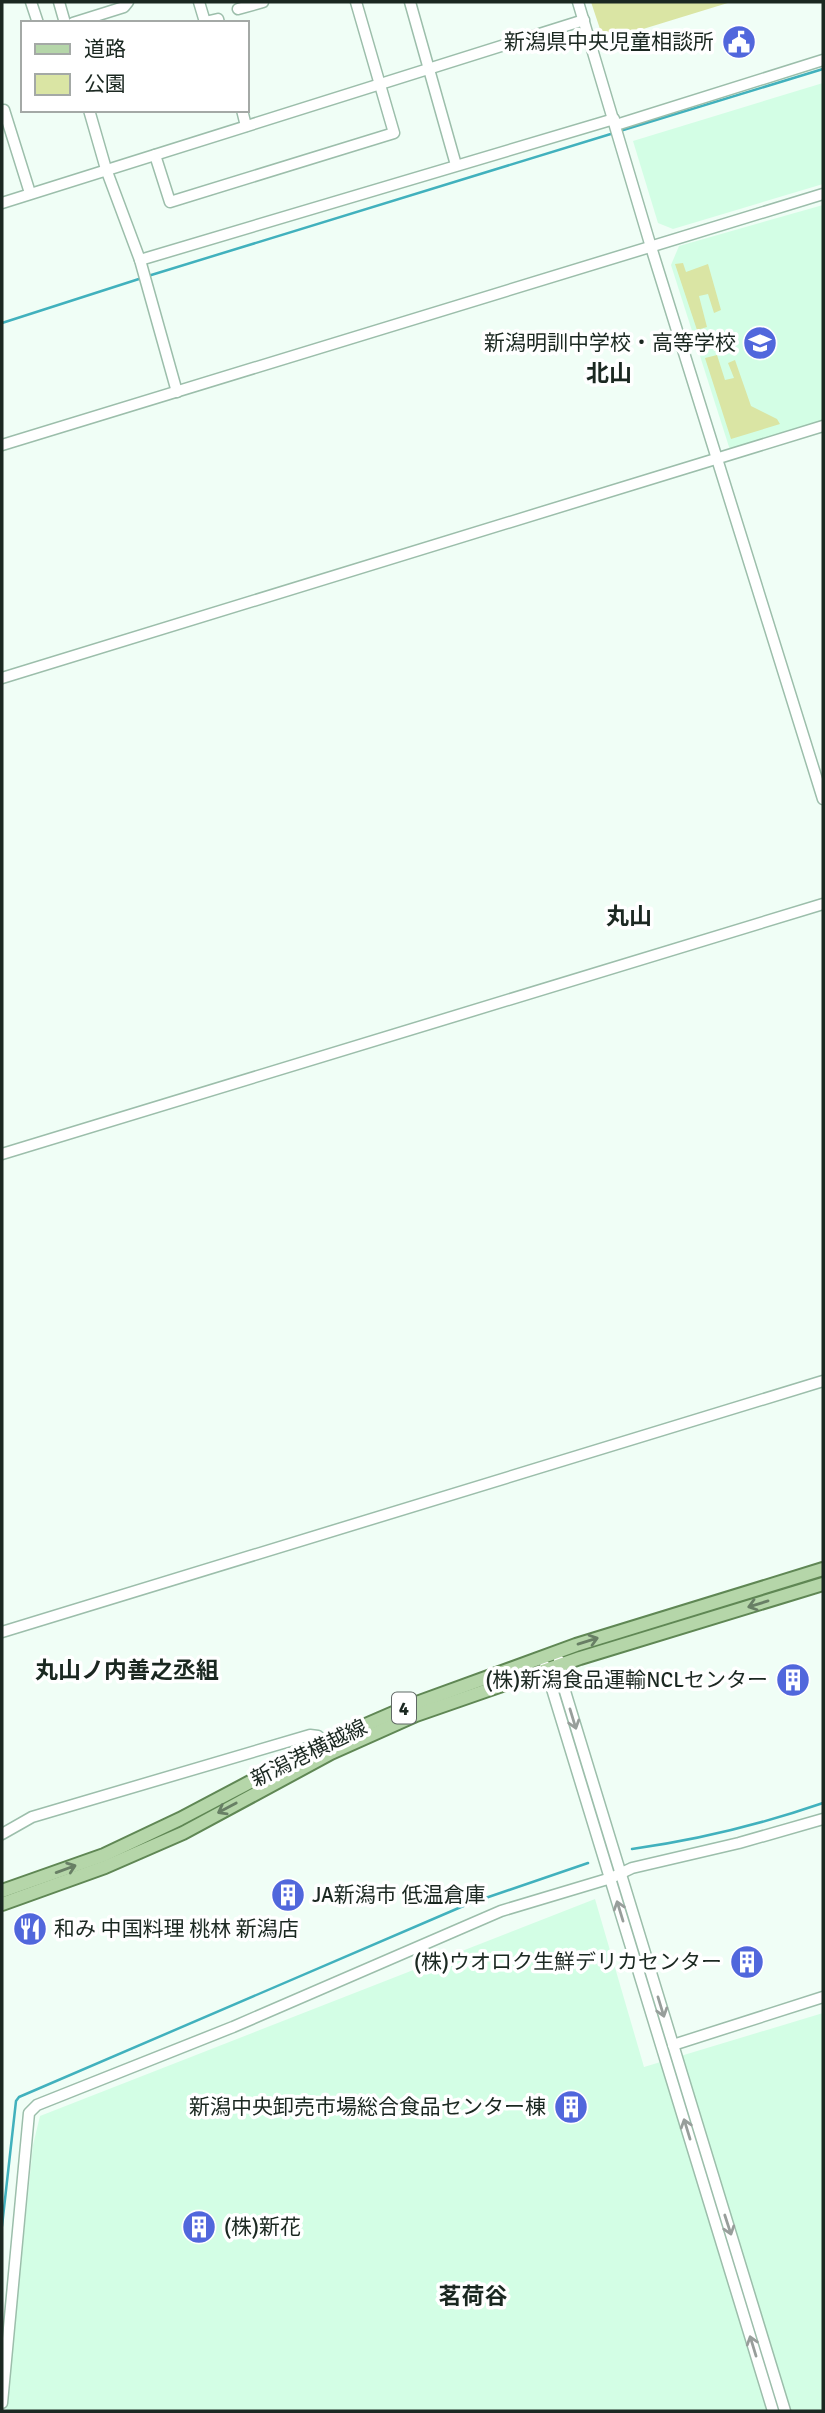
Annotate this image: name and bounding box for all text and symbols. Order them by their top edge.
legend [21,21,248,112]
public building icon: 新潟県中央児童相談所 [720,23,758,61]
place label: 新潟県中央児童相談所 [504,29,714,55]
text: 道路 [84,36,126,62]
text: 公園 [84,71,126,97]
school or university icon: 新潟明訓中学校・高等学校 [741,324,779,362]
place label: 新潟明訓中学校・高等学校 [484,330,736,356]
district label: 北山 [586,359,632,388]
district label: 丸山 [606,902,652,931]
one-way arrow [747,1598,769,1611]
one-way arrow [577,1634,599,1647]
district label: 丸山ノ内善之丞組 [35,1656,219,1685]
building icon: (株)新潟食品運輸NCLセンター [774,1661,812,1699]
place label: (株)新潟食品運輸NCLセンター [485,1667,768,1693]
road number: 4 [392,1692,416,1724]
one-way arrow [568,1708,581,1730]
street label: 新潟港横越線 [247,1714,371,1792]
one-way arrow [217,1802,238,1815]
one-way arrow [55,1861,77,1874]
building icon: JA新潟市 低温倉庫 [269,1876,307,1914]
place label: JA新潟市 低温倉庫 [312,1882,486,1908]
one-way arrow [613,1900,626,1922]
restaurant icon: 和み 中国料理 桃林 新潟店 [11,1910,49,1948]
place label: 和み 中国料理 桃林 新潟店 [54,1916,299,1942]
building icon: (株)ウオロク生鮮デリカセンター [728,1943,766,1981]
place label: (株)ウオロク生鮮デリカセンター [414,1949,722,1975]
one-way arrow [656,1996,669,2018]
building icon: 新潟中央卸売市場総合食品センター棟 [552,2088,590,2126]
place label: 新潟中央卸売市場総合食品センター棟 [189,2094,546,2120]
one-way arrow [679,2118,692,2140]
building icon: (株)新花 [180,2208,218,2246]
one-way arrow [722,2213,735,2235]
place label: (株)新花 [224,2214,301,2240]
district label: 茗荷谷 [439,2282,508,2311]
one-way arrow [746,2335,759,2357]

